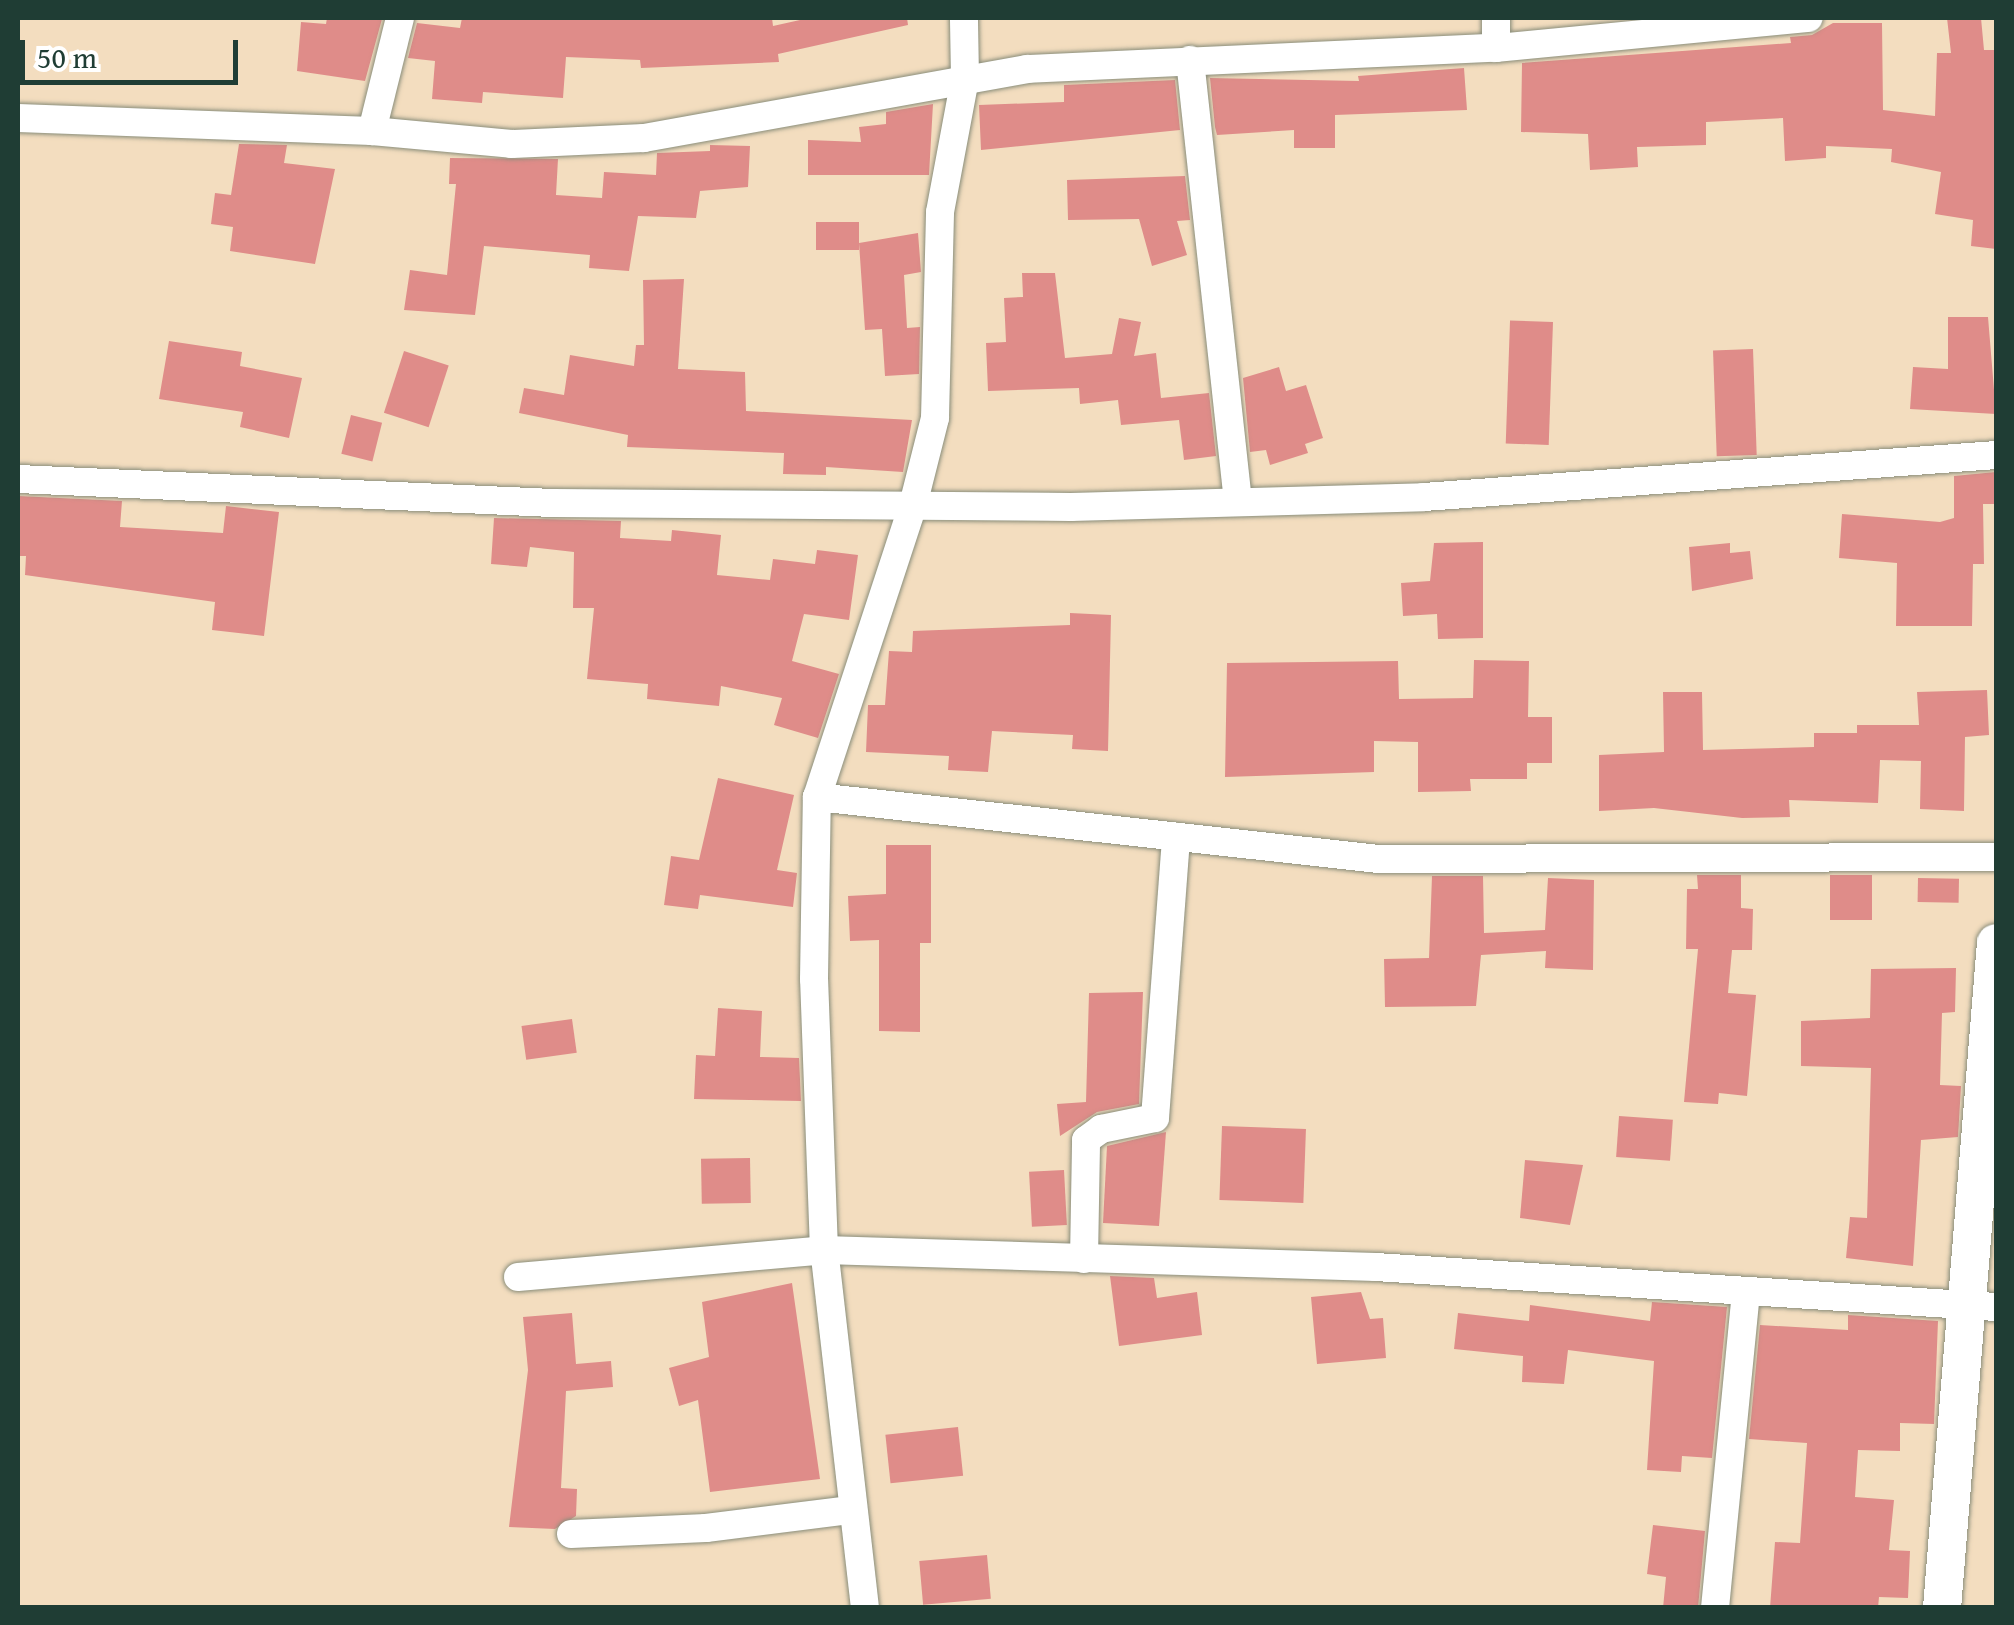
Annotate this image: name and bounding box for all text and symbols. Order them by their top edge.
scale bar [25,20,242,82]
text: 50 m [37,35,97,79]

